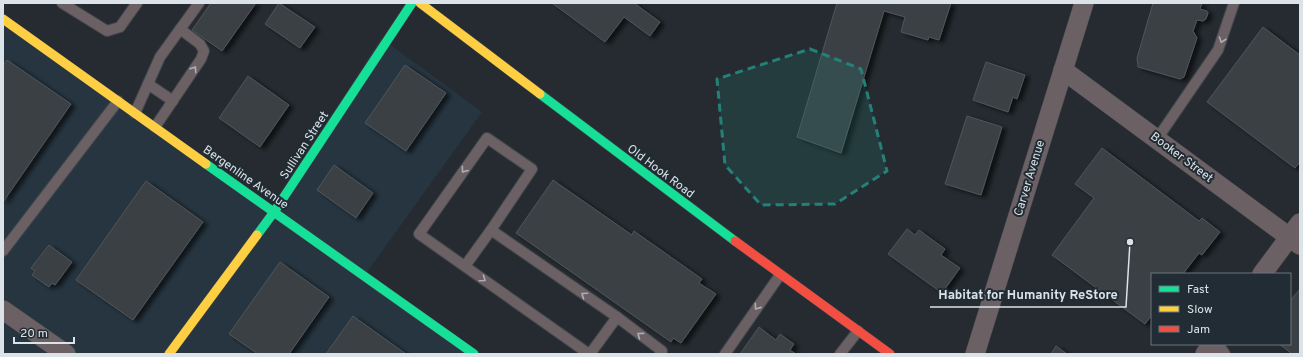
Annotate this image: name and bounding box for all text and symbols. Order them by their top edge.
one-way arrow [1218,36,1226,43]
one-way arrow [190,66,197,73]
street label: Sullivan Street [277,108,333,183]
street label: Booker Street [1147,129,1216,187]
street label: Carver Avenue [1011,138,1049,218]
street label: Old Hook Road [623,141,697,202]
street label: Bergenline Avenue [199,142,291,213]
one-way arrow [462,166,469,173]
legend [1151,273,1291,345]
one-way arrow [479,274,486,281]
callout: Habitat for Humanity ReStore [930,282,1126,307]
text: Fast [1187,282,1209,298]
text: Habitat for Humanity ReStore [938,288,1118,304]
one-way arrow [582,293,589,300]
text: Slow [1187,302,1213,318]
one-way arrow [755,303,762,310]
scale bar [14,319,74,345]
text: Jam [1187,322,1210,338]
text: 20 m [20,326,48,342]
one-way arrow [638,333,645,340]

